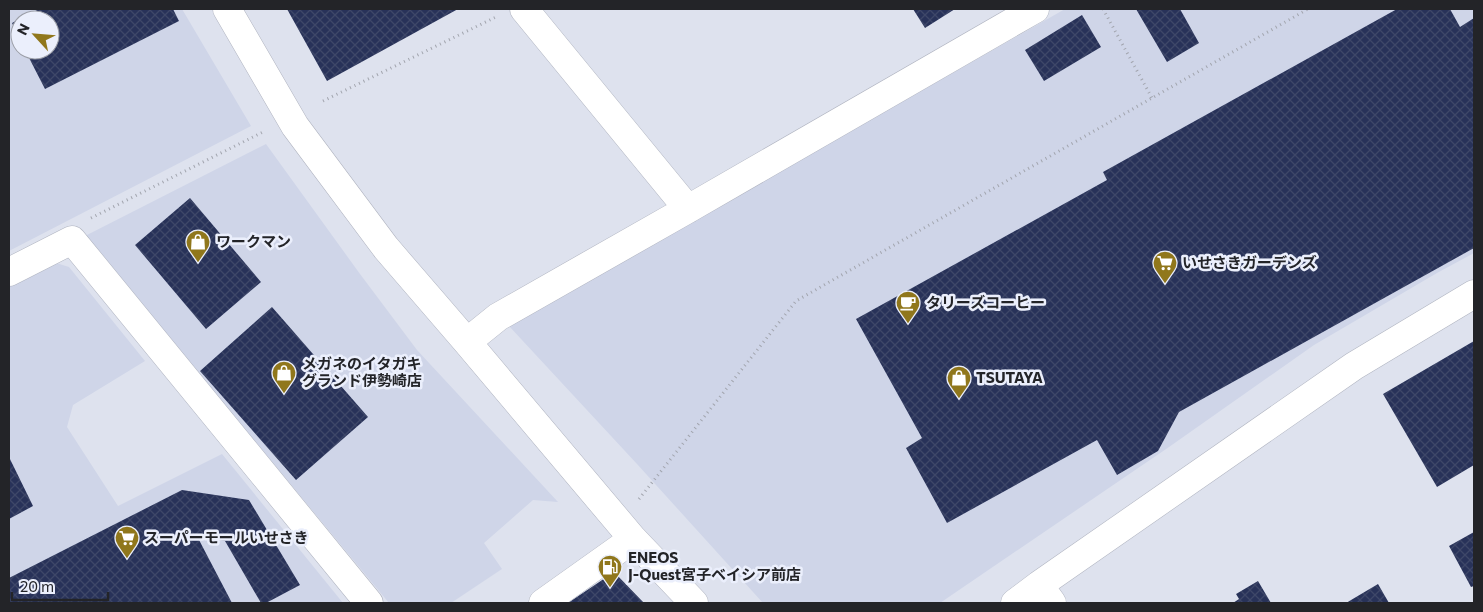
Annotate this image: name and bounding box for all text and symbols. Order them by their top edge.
north arrow [10,10,60,60]
text: N [13,21,33,38]
shop icon: ワークマン [185,229,211,263]
place label: ワークマン [216,232,291,250]
supermarket icon: いせさきガーデンズ [1152,250,1178,284]
place label: いせさきガーデンズ [1182,253,1317,271]
cafe icon: タリーズコーヒー [895,290,921,324]
place label: タリーズコーヒー [926,293,1045,311]
place label: メガネのイタガキ グランド伊勢崎店 [302,354,422,389]
shop icon: メガネのイタガキ グランド伊勢崎店 [271,360,297,394]
shop icon: TSUTAYA [946,365,972,399]
place label: TSUTAYA [976,368,1043,386]
supermarket icon: スーパーモールいせさき [114,525,140,559]
place label: スーパーモールいせさき [144,528,309,546]
place label: ENEOS J-Quest宮子ベイシア前店 [628,548,801,583]
fuel station icon: ENEOS J-Quest宮子ベイシア前店 [597,554,623,588]
scale bar [12,570,109,602]
text: 20 m [20,577,54,595]

